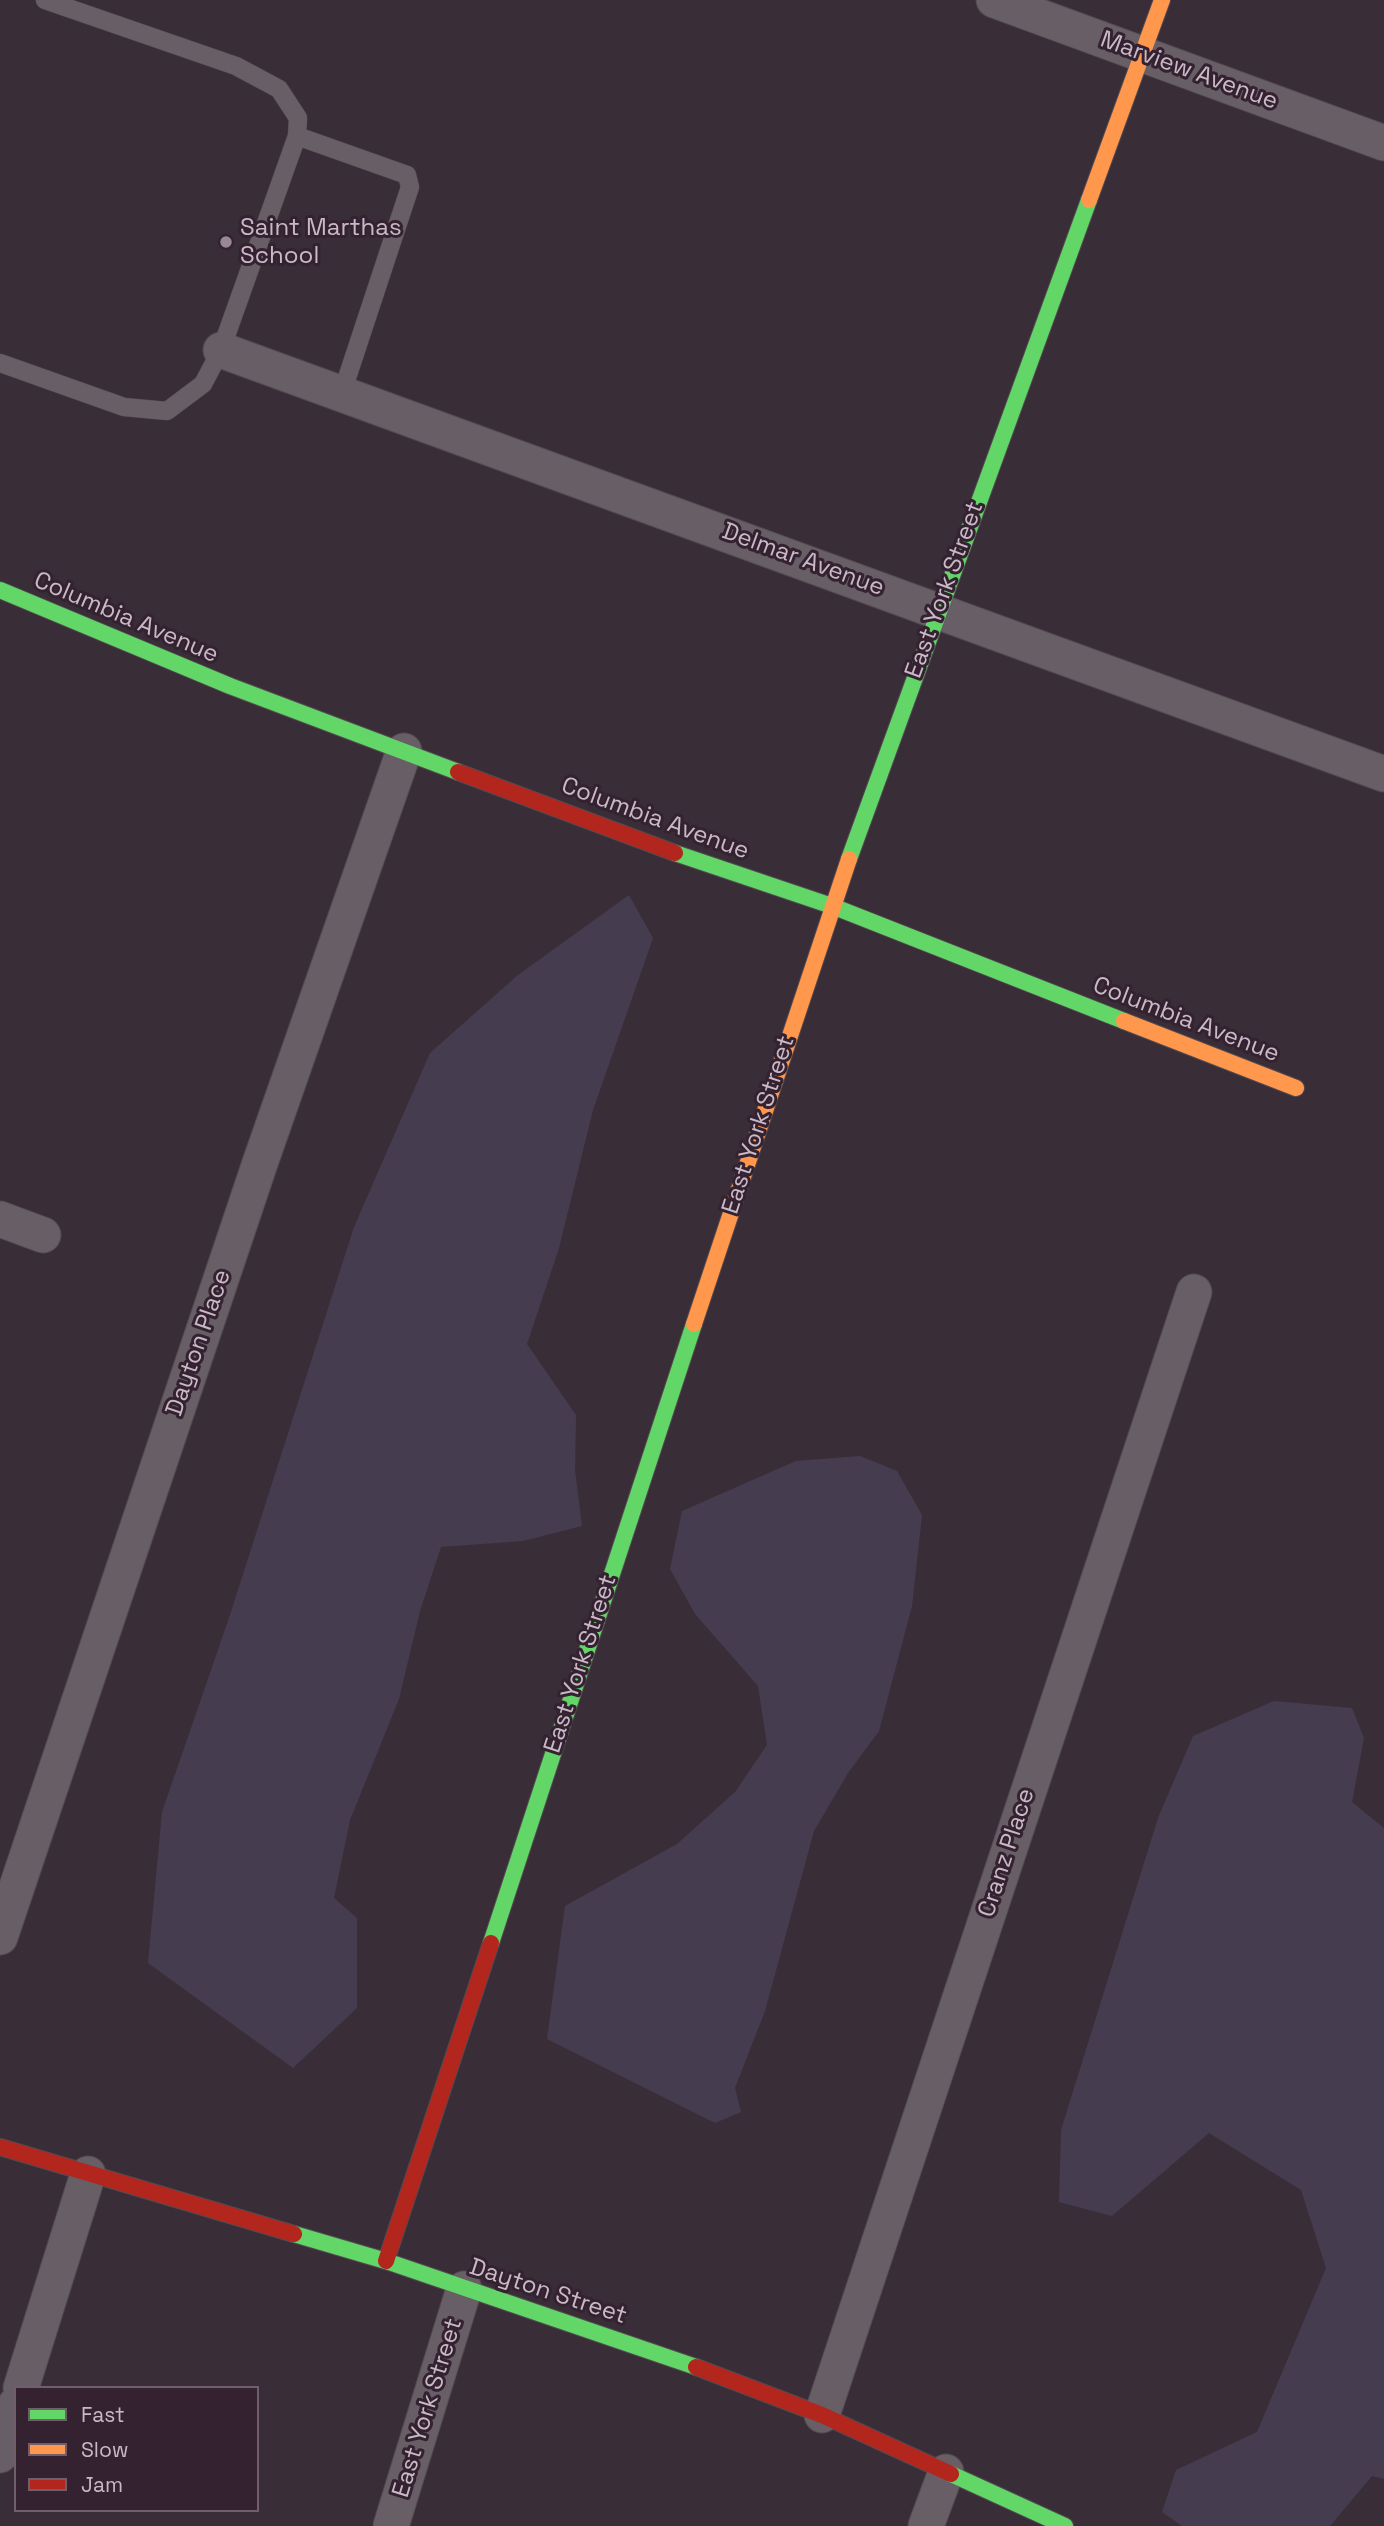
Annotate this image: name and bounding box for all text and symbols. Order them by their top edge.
street label: Marview Avenue [1096,26,1282,116]
place label: Saint Marthas School [240,214,402,270]
marker: Saint Marthas School [218,234,234,250]
street label: East York Street [900,498,990,682]
street label: Delmar Avenue [718,517,888,603]
street label: Columbia Avenue [29,566,223,670]
street label: Columbia Avenue [557,772,753,866]
street label: Columbia Avenue [1089,971,1283,1069]
street label: East York Street [717,1032,801,1218]
street label: Dayton Place [161,1266,237,1420]
street label: East York Street [539,1571,623,1757]
street label: Cranz Place [973,1785,1041,1921]
street label: Dayton Street [466,2253,630,2331]
street label: East York Street [387,2315,469,2501]
legend [14,2386,259,2512]
text: Fast [81,2401,125,2428]
text: Slow [81,2436,129,2463]
text: Jam [81,2471,123,2498]

